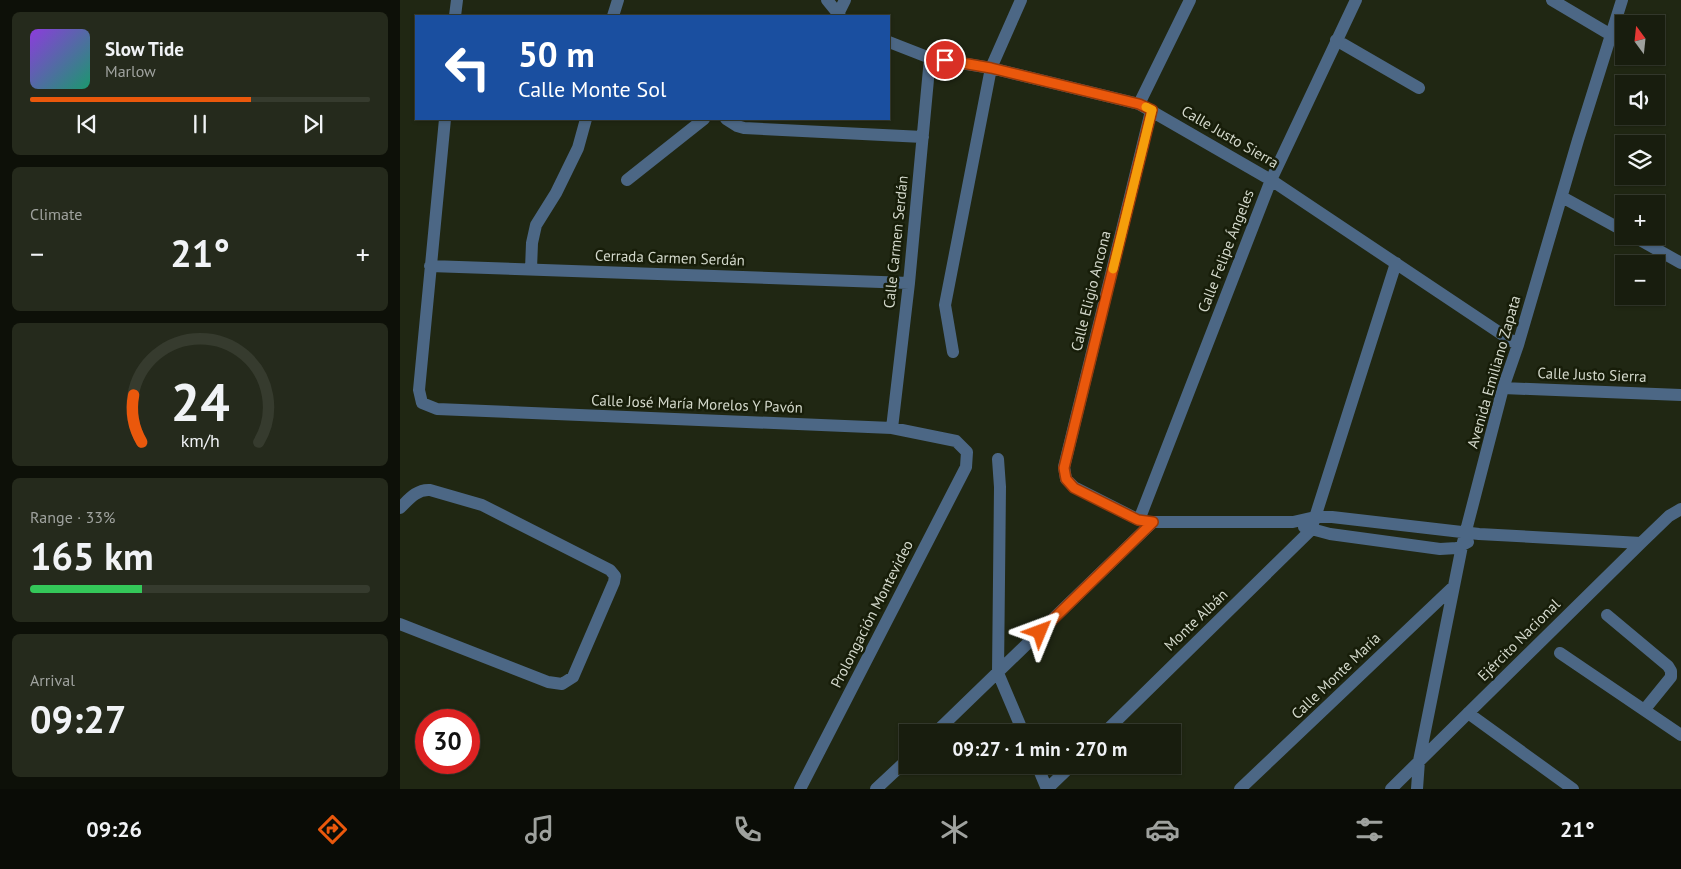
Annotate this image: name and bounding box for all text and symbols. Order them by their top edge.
north arrow [1615,15,1665,65]
map controls [1615,15,1665,305]
text: 50 m [518,31,595,77]
icon: left [435,35,500,100]
text: Slow Tide [105,37,184,61]
pin [924,39,966,81]
icon: arrive [931,46,959,74]
text: Marlow [105,61,156,81]
text: Calle Monte Sol [518,75,666,103]
button: sound [1615,75,1665,125]
street label: Calle Justo Sierra [1178,101,1282,172]
icon: previous [73,110,101,138]
icon: pause [186,110,214,138]
icon: next [299,110,327,138]
button: layers [1615,135,1665,185]
street label: Calle Carmen Serdán [879,175,912,309]
street label: Calle Felipe Ángeles [1193,187,1258,315]
button: + [1615,195,1665,245]
text: Climate [30,204,82,224]
text: 21° [170,228,230,277]
street label: Calle Eligio Ancona [1066,229,1115,353]
text: − [30,235,44,272]
text: + [356,235,370,272]
street label: Cerrada Carmen Serdán [595,245,745,270]
button: − [1615,255,1665,305]
street label: Avenida Emiliano Zapata [1463,293,1524,450]
street label: Calle Justo Sierra [1537,363,1647,386]
text: 24 [171,368,229,435]
street label: Calle José María Morelos Y Pavón [591,390,803,417]
text: km/h [180,429,220,452]
text: Range · 33% [30,507,115,527]
text: 165 km [30,531,154,580]
street label: Prolongación Montevideo [826,537,917,691]
street label: Monte Albán [1160,585,1231,655]
street label: Ejército Nacional [1473,594,1564,685]
position arrow [1013,605,1065,657]
street label: Calle Monte María [1287,628,1384,723]
text: Arrival [30,670,75,690]
text: 09:27 [30,694,126,743]
speed limit sign: 30 [415,709,480,774]
text: 09:27 · 1 min · 270 m [953,737,1127,761]
icon: directions [315,812,350,847]
icon: music [522,812,557,847]
icon: phone [730,812,765,847]
icon: climate [937,812,972,847]
icon: car [1145,812,1180,847]
icon: filters [1352,812,1387,847]
text: 09:26 [86,815,142,843]
text: 21° [1560,815,1595,843]

